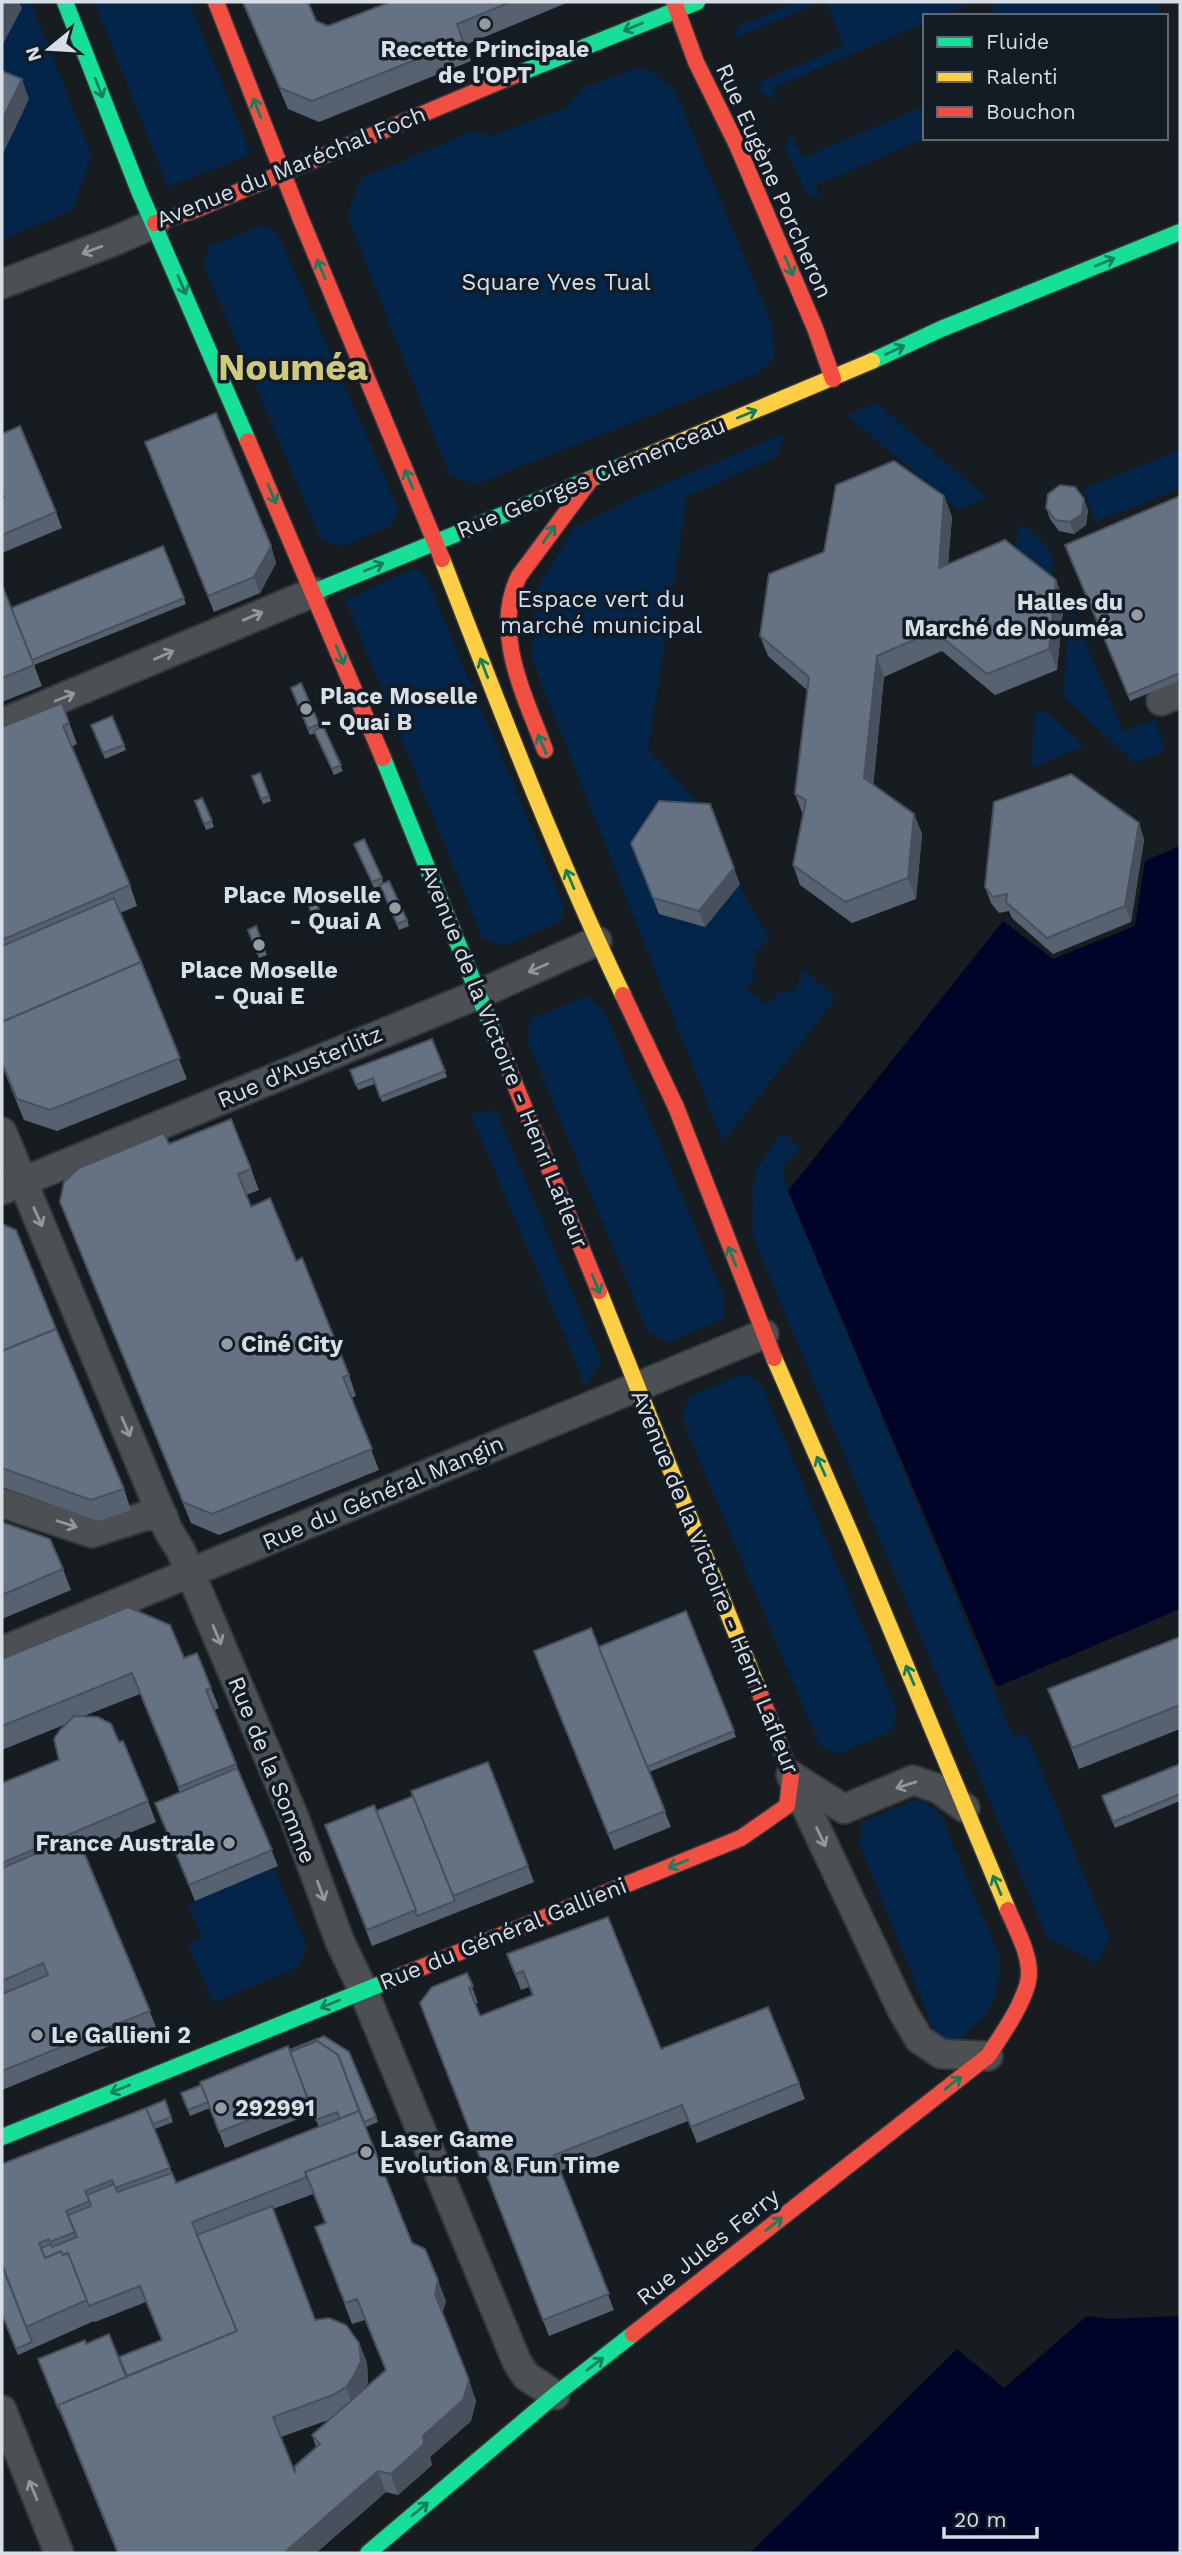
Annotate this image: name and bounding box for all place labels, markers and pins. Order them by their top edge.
marker: Recette Principale de l'OPT [477,16,493,32]
place label: Recette Principale de l'OPT [381,36,589,89]
place label: Halles du Marché de Nouméa [904,589,1124,642]
marker: Halles du Marché de Nouméa [1129,607,1145,623]
place label: Place Moselle - Quai B [320,683,478,736]
marker: Place Moselle - Quai B [298,701,314,717]
place label: Place Moselle - Quai A [223,882,381,935]
marker: Place Moselle - Quai A [387,900,403,916]
marker: Place Moselle - Quai E [251,937,267,953]
place label: Place Moselle - Quai E [180,957,338,1010]
place label: Ciné City [241,1331,343,1358]
marker: Ciné City [219,1336,235,1352]
place label: France Australe [36,1830,215,1857]
marker: France Australe [221,1835,237,1851]
place label: Le Gallieni 2 [51,2022,191,2049]
marker: Le Gallieni 2 [29,2027,45,2043]
place label: 292991 [235,2095,315,2122]
marker: 292991 [213,2100,229,2116]
place label: Laser Game Evolution & Fun Time [380,2126,620,2179]
marker: Laser Game Evolution & Fun Time [358,2144,374,2160]

